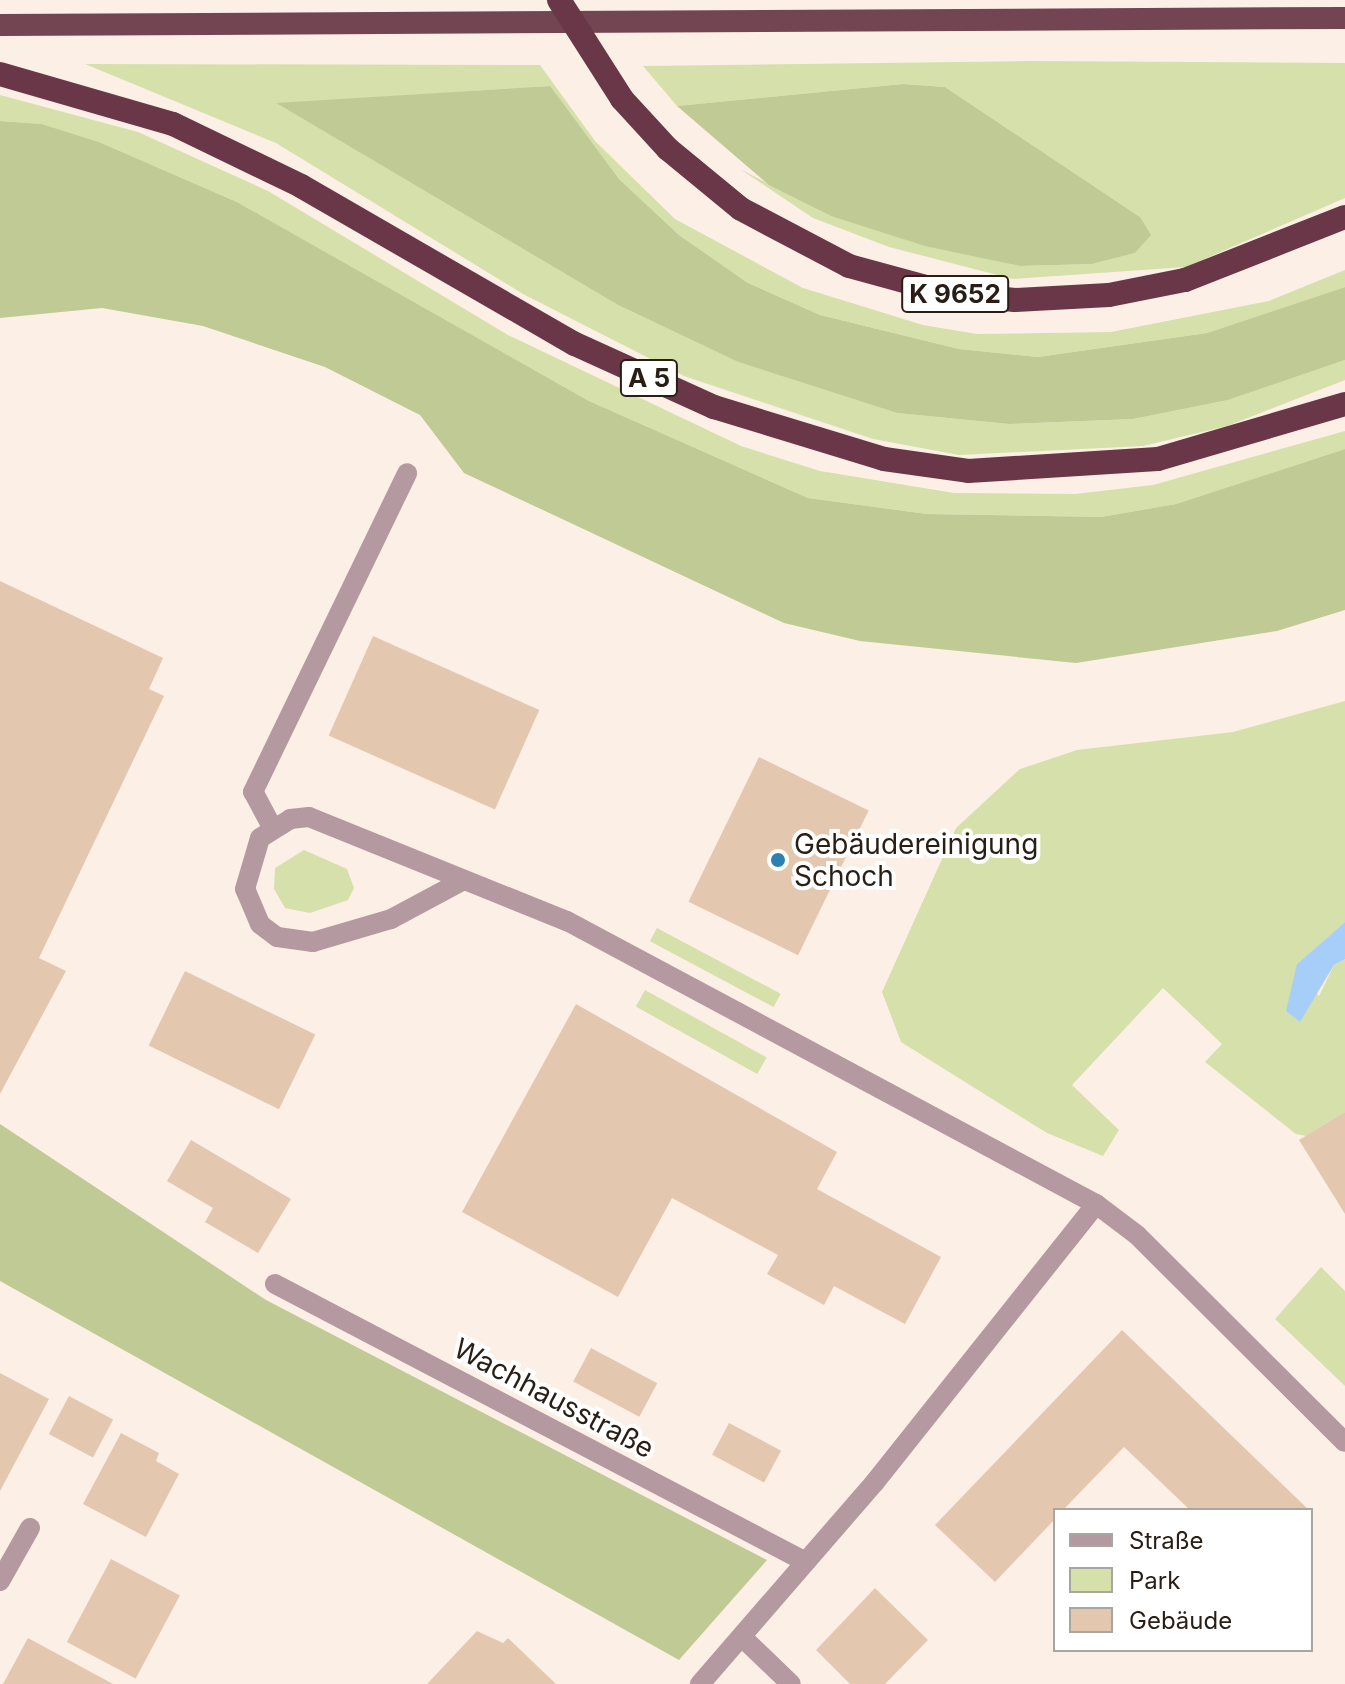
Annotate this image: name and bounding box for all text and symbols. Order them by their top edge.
road number: K 9652 [901,272,1009,316]
road number: A 5 [619,356,679,400]
place label: Gebäudereinigung Schoch [794,827,1038,893]
marker: Gebäudereinigung Schoch [769,851,787,869]
street label: Wachhausstraße [448,1331,660,1465]
legend [1053,1508,1313,1652]
text: Straße [1129,1526,1204,1555]
text: Park [1129,1566,1180,1595]
text: Gebäude [1129,1606,1232,1635]

